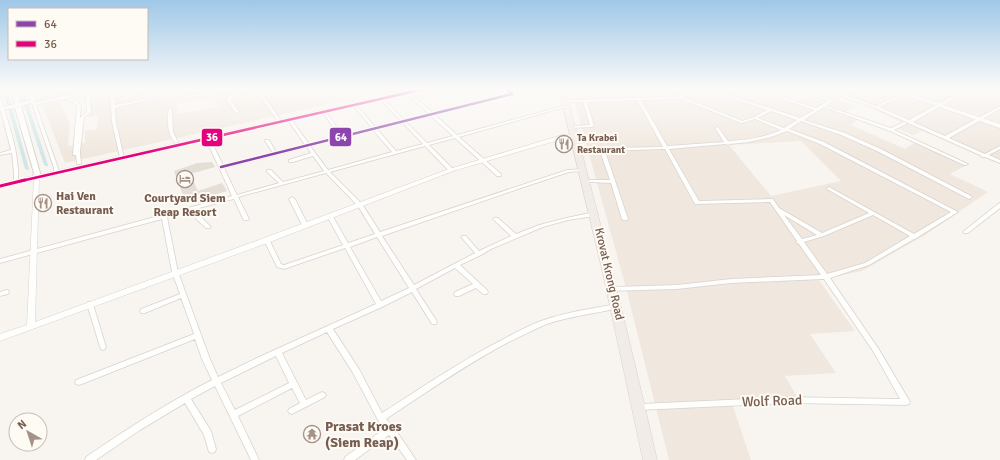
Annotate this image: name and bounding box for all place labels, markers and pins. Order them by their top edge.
place label: Ta Krabei Restaurant [577,132,625,156]
restaurant icon: Ta Krabei Restaurant [554,134,574,154]
hotel icon: Courtyard Siem Reap Resort [175,169,195,189]
place label: Hai Ven Restaurant [56,189,114,218]
place label: Courtyard Siem Reap Resort [144,191,226,220]
restaurant icon: Hai Ven Restaurant [33,193,53,213]
place label: Prasat Kroes (Siem Reap) [325,418,402,451]
temple icon: Prasat Kroes (Siem Reap) [302,424,322,444]

